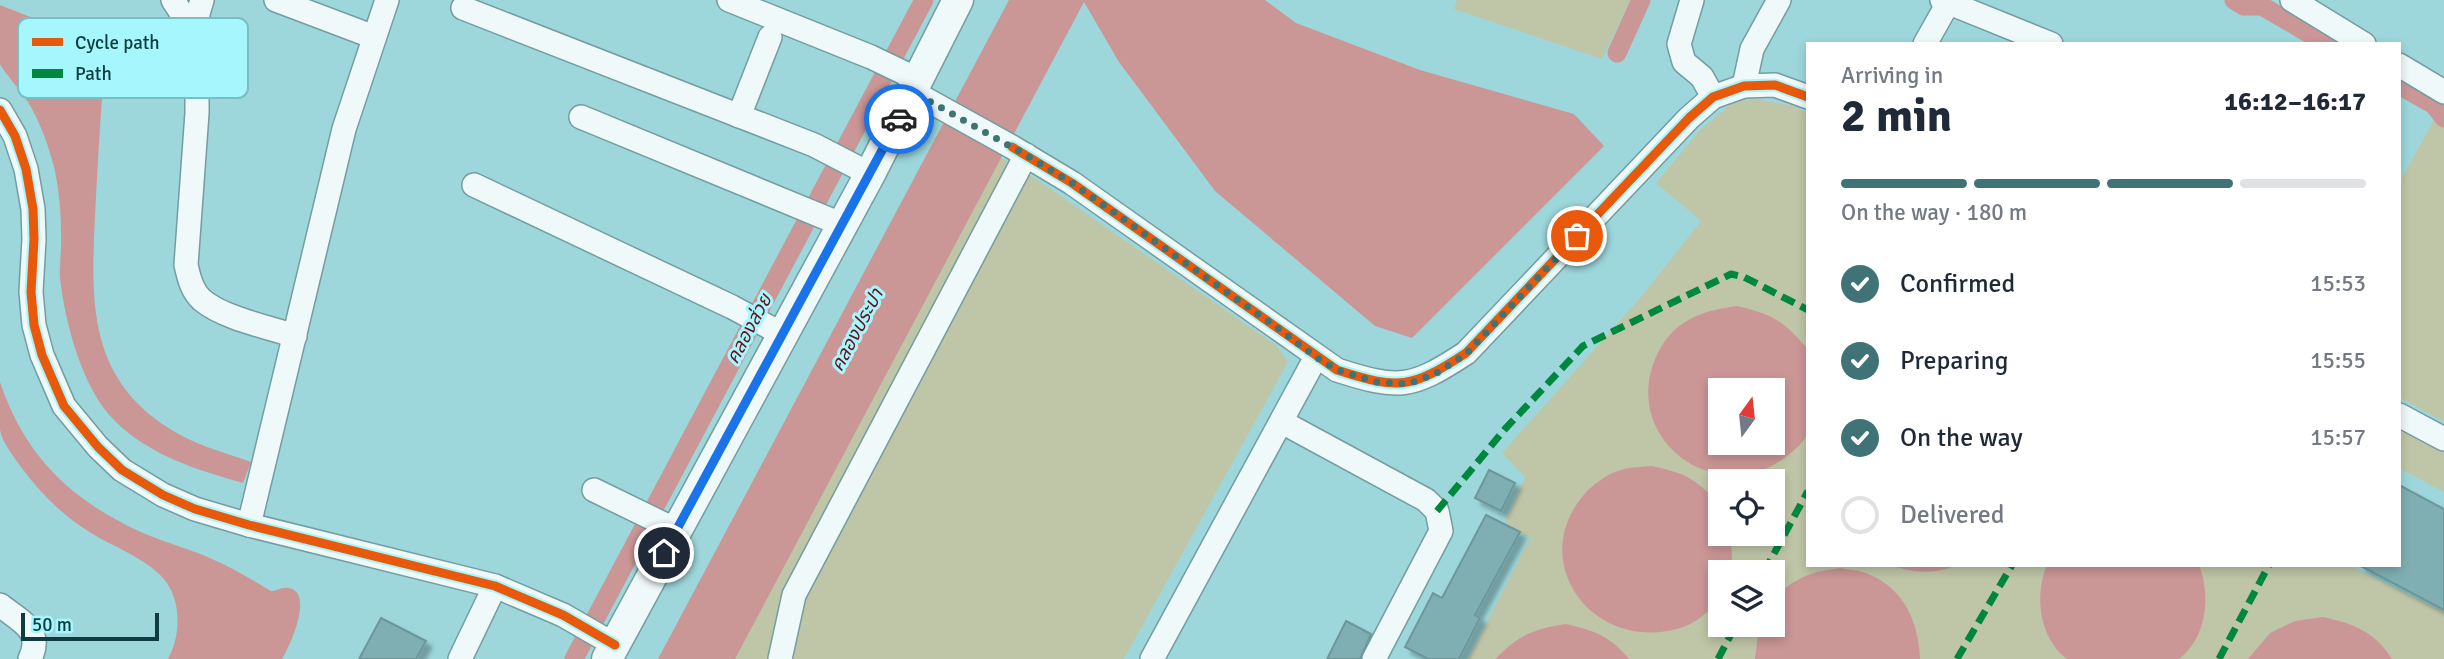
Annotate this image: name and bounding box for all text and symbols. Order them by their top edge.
legend [18,18,248,98]
text: Cycle path [75,31,160,55]
text: Arriving in [1841,61,1943,90]
text: Path [75,62,112,86]
courier [864,84,934,154]
text: 16:12–16:17 [2224,86,2366,118]
text: 2 min [1841,88,1952,144]
icon: car [880,100,918,138]
text: On the way · 180 m [1841,198,2027,227]
pin [1547,206,1607,266]
icon: bag [1558,217,1596,255]
icon: check [1841,265,1879,303]
text: Confirmed [1900,268,2015,300]
text: 15:53 [2310,269,2366,298]
water label: คลองประปา [825,283,889,375]
water label: คลองส่วย [721,289,778,368]
icon: check [1841,342,1879,380]
text: Preparing [1900,345,2008,377]
text: 15:55 [2310,346,2366,375]
north arrow [1708,378,1785,455]
map controls [1708,378,1785,637]
icon: check [1841,419,1879,457]
text: On the way [1900,422,2023,454]
text: 15:57 [2310,423,2366,452]
button: locate [1708,469,1785,546]
text: Delivered [1900,499,2005,531]
pin [634,523,694,583]
icon: home [645,534,683,572]
button: layers [1708,560,1785,637]
scale bar [21,610,159,642]
text: 50 m [32,613,72,637]

